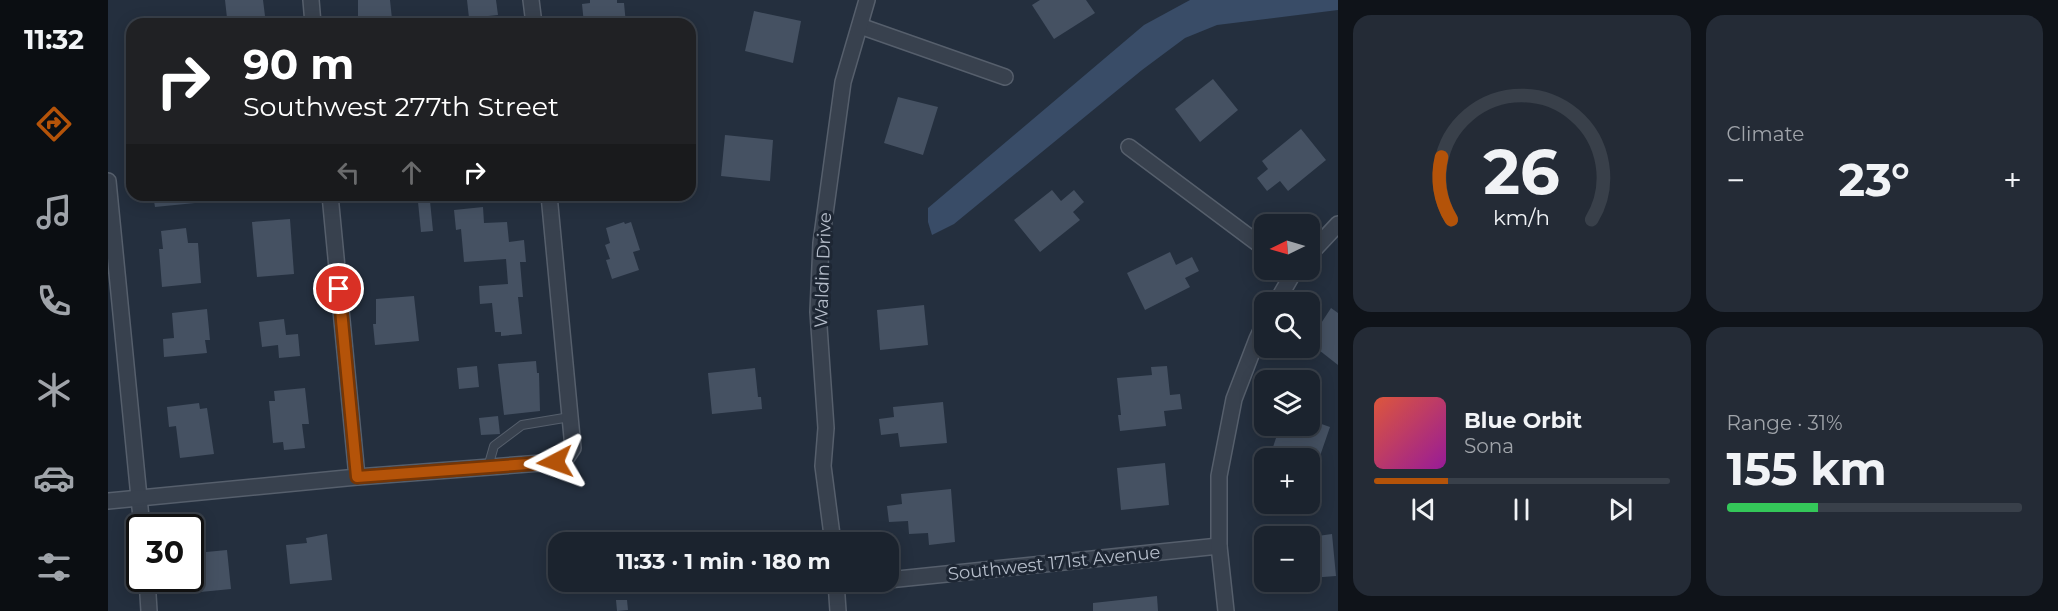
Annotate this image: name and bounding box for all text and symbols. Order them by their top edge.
text: 11:32 [24,23,84,56]
text: 90 m [243,38,354,90]
icon: right [144,42,222,120]
text: Southwest 277th Street [243,90,559,123]
icon: directions [33,103,75,145]
text: Climate [1727,122,1804,146]
text: 26 [1483,134,1560,210]
text: 23° [1839,152,1910,207]
icon: left [332,156,365,189]
icon: ahead [395,156,428,189]
icon: right [458,156,491,189]
text: − [1727,160,1745,200]
text: + [2003,160,2022,200]
icon: music [33,191,75,233]
text: km/h [1493,205,1550,231]
street label: Waldin Drive [810,212,836,328]
north arrow [1254,214,1320,280]
map controls [1254,214,1320,592]
pin [313,263,364,314]
icon: arrive [322,272,355,305]
icon: phone [33,280,75,322]
button: search [1254,292,1320,358]
icon: climate [33,369,75,411]
button: layers [1254,370,1320,436]
text: Blue Orbit [1464,407,1582,434]
text: Range · 31% [1727,411,1843,435]
position arrow [523,430,587,494]
text: Sona [1464,434,1514,458]
text: 155 km [1727,441,1887,496]
button: + [1254,448,1320,514]
icon: car [33,457,75,499]
icon: previous [1407,493,1440,526]
icon: pause [1505,493,1538,526]
icon: next [1604,493,1637,526]
speed limit sign: 30 [126,514,204,592]
button: − [1254,526,1320,592]
street label: Southwest 171st Avenue [947,541,1161,585]
icon: filters [33,546,75,588]
text: 11:33 · 1 min · 180 m [616,548,831,575]

